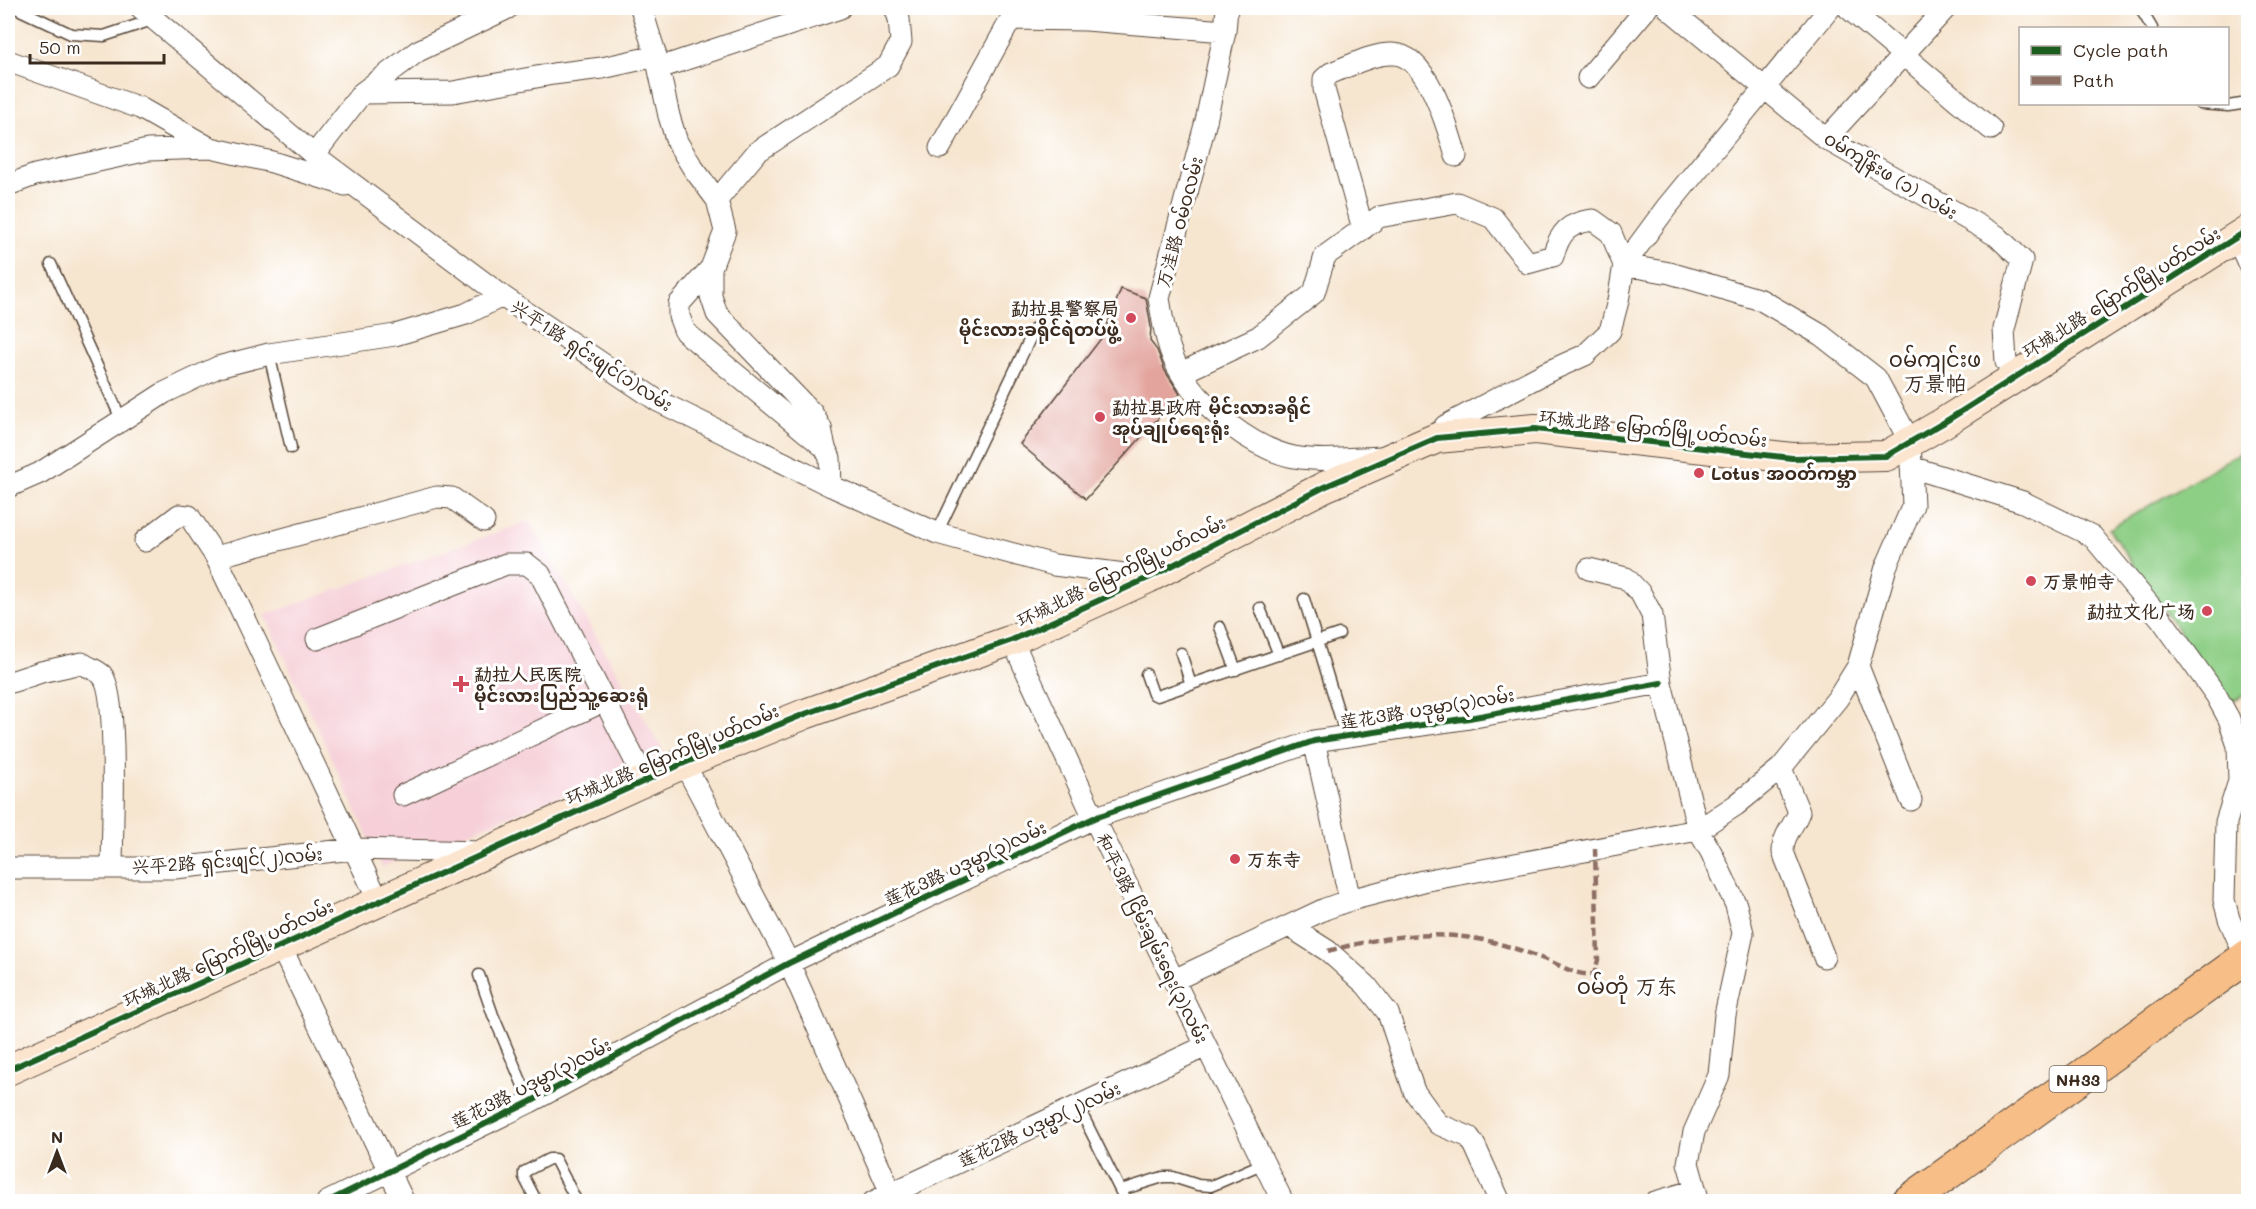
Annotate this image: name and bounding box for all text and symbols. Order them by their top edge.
scale bar [30,27,164,65]
legend [2019,27,2229,105]
text: 50 m [39,35,81,59]
text: Cycle path [2073,38,2168,62]
text: Path [2073,68,2113,92]
street label: ဝမ်ကျိန်းဖ (၁) လမ်း [1818,125,1963,228]
street label: 万洼路 ဝမ်ဝလမ်း [1150,154,1208,290]
street label: 环城北路 မြောက်မြို့ပတ်လမ်း [2017,220,2227,366]
street label: 兴平1路 ရှင်းဖျင်(၁)လမ်း [504,294,678,420]
place label: 勐拉县警察局 မိုင်းလားခရိုင်ရဲတပ်ဖွဲ့ [959,296,1122,344]
marker: 勐拉县警察局 မိုင်းလားခရိုင်ရဲတပ်ဖွဲ့ [1124,311,1138,325]
district label: ဝမ်ကျင်းဖ 万景帕 [1889,344,1981,396]
place label: 勐拉县政府 မိုင်းလားခရိုင် အုပ်ချုပ်ရေးရုံး [1112,395,1311,444]
street label: 环城北路 မြောက်မြို့ပတ်လမ်း [1537,403,1768,456]
marker: 勐拉县政府 မိုင်းလားခရိုင် အုပ်ချုပ်ရေးရုံး [1093,410,1107,424]
place label: Lotus အဝတ်ကမ္ဘာ [1711,461,1857,488]
marker: Lotus အဝတ်ကမ္ဘာ [1692,466,1706,480]
street label: 环城北路 မြောက်မြို့ပတ်လမ်း [1012,509,1231,636]
place label: 万景帕寺 [2043,569,2115,593]
marker: 万景帕寺 [2024,574,2038,588]
place label: 勐拉文化广场 [2087,599,2195,623]
marker: 勐拉文化广场 [2200,604,2214,618]
place label: 勐拉人民医院 မိုင်းလားပြည်သူ့ဆေးရုံ [474,662,649,710]
marker: 勐拉人民医院 မိုင်းလားပြည်သူ့ဆေးရုံ [452,675,470,693]
street label: 莲花3路 ပဒုမ္မာ(၃)လမ်း [1338,682,1517,738]
street label: 环城北路 မြောက်မြို့ပတ်လမ်း [561,697,784,814]
street label: 莲花3路 ပဒုမ္မာ(၃)လမ်း [880,815,1052,915]
street label: 和平3路 ငြိမ်းချမ်းရေး(၃)လမ်း [1088,828,1215,1049]
street label: 兴平2路 ရှင်းဖျင်(၂)လမ်း [131,841,324,883]
place label: 万东寺 [1247,847,1301,871]
marker: 万东寺 [1228,852,1242,866]
street label: 环城北路 မြောက်မြို့ပတ်လမ်း [119,893,339,1016]
district label: ဝမ်တုံ 万东 [1577,971,1677,1004]
street label: 莲花3路 ပဒုမ္မာ(၃)လမ်း [447,1032,617,1138]
road number: NH33 [2050,1066,2106,1092]
street label: 莲花2路 ပဒုမ္မာ(၂)လမ်း [954,1076,1126,1176]
north arrow [27,1122,87,1182]
text: N [51,1126,63,1147]

